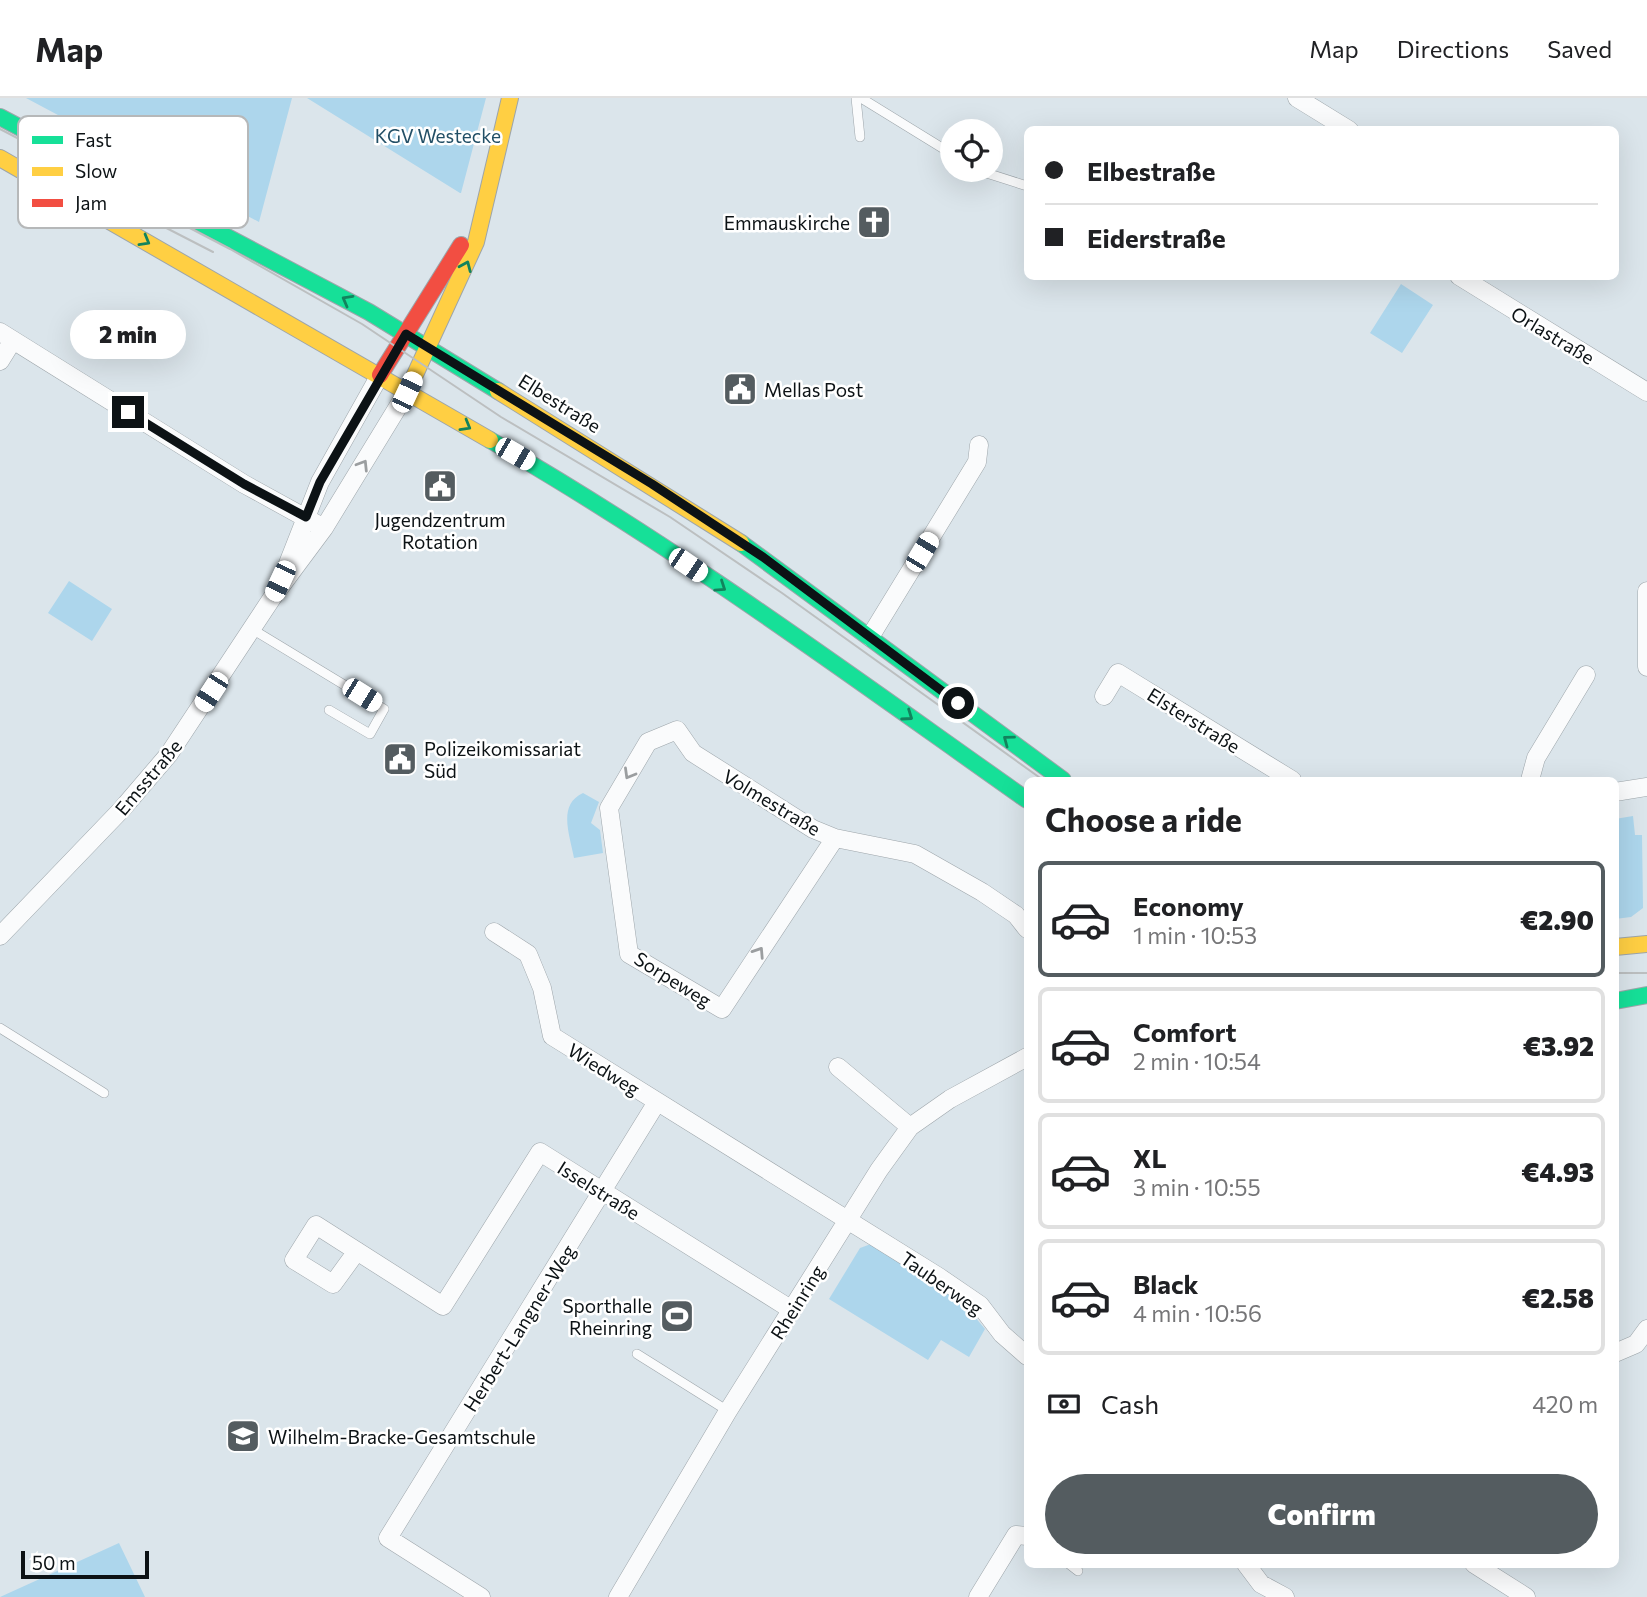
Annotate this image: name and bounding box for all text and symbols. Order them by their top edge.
text: Map [35,28,103,69]
text: Map [1309,34,1359,63]
text: Directions [1397,34,1509,63]
text: Saved [1547,34,1612,63]
legend [18,116,248,228]
map controls [940,119,1003,182]
button: locate [940,119,1003,182]
park label: KGV Westecke [375,124,501,147]
text: Fast [75,128,112,151]
text: Elbestraße [1087,155,1215,186]
text: Slow [75,159,117,182]
text: Jam [75,191,107,214]
church icon: Emmauskirche [855,203,893,241]
place label: Emmauskirche [724,211,850,234]
text: Eiderstraße [1087,222,1226,253]
one-way arrow [137,233,150,246]
one-way arrow [458,261,472,273]
one-way arrow [342,295,354,308]
street label: Orlastraße [1507,301,1599,369]
callout: 2 min [70,310,186,360]
text: 2 min [99,320,157,348]
car [389,369,426,415]
street label: Elbestraße [515,369,605,437]
public building icon: Mellas Post [721,370,759,408]
place label: Mellas Post [764,378,863,401]
route end [112,396,144,428]
one-way arrow [459,418,472,431]
car [492,434,539,474]
one-way arrow [355,460,368,473]
public building icon: Jugendzentrum Rotation [421,467,459,505]
place label: Jugendzentrum Rotation [374,508,506,553]
car [903,529,942,575]
car [665,545,712,585]
car [262,558,299,604]
one-way arrow [713,579,726,592]
car [191,669,232,715]
car [339,675,386,715]
street label: Elsterstraße [1143,682,1245,758]
route start [942,687,974,719]
one-way arrow [900,708,913,720]
street label: Emsstraße [110,734,186,820]
one-way arrow [1003,736,1016,749]
place label: Polizeikomissariat Süd [424,737,581,782]
public building icon: Polizeikomissariat Süd [381,740,419,778]
street label: Volmestraße [719,764,825,840]
one-way arrow [624,766,637,779]
text: Choose a ride [1045,799,1242,839]
icon: car [1049,888,1112,951]
text: Economy [1133,890,1244,921]
text: €2.90 [1520,904,1594,935]
text: 1 min · 10:53 [1133,921,1257,949]
street label: Sorpeweg [630,946,716,1012]
one-way arrow [751,947,764,960]
icon: car [1049,1014,1112,1077]
text: Comfort [1133,1016,1236,1047]
text: €3.92 [1523,1030,1594,1061]
street label: Wiedweg [564,1038,644,1100]
text: 2 min · 10:54 [1133,1047,1261,1075]
icon: car [1049,1140,1112,1203]
text: XL [1133,1142,1167,1173]
street label: Isselstraße [554,1156,644,1224]
text: €4.93 [1521,1156,1594,1187]
text: 3 min · 10:55 [1133,1173,1261,1201]
street label: Herbert-Langner-Weg [458,1240,580,1416]
street label: Tauberweg [896,1246,988,1320]
street label: Rheinring [765,1261,829,1343]
icon: car [1049,1266,1112,1329]
text: Black [1133,1268,1199,1299]
text: €2.58 [1522,1282,1594,1313]
place label: Sporthalle Rheinring [562,1294,652,1339]
sports icon: Sporthalle Rheinring [658,1297,696,1335]
text: 4 min · 10:56 [1133,1299,1262,1327]
icon: cash [1045,1385,1083,1423]
text: Cash [1101,1388,1159,1419]
text: 420 m [1532,1390,1598,1418]
school or university icon: Wilhelm-Bracke-Gesamtschule [224,1417,262,1455]
place label: Wilhelm-Bracke-Gesamtschule [268,1425,536,1448]
button: Confirm [1045,1474,1598,1554]
scale bar [21,1548,149,1580]
text: 50 m [32,1551,76,1574]

